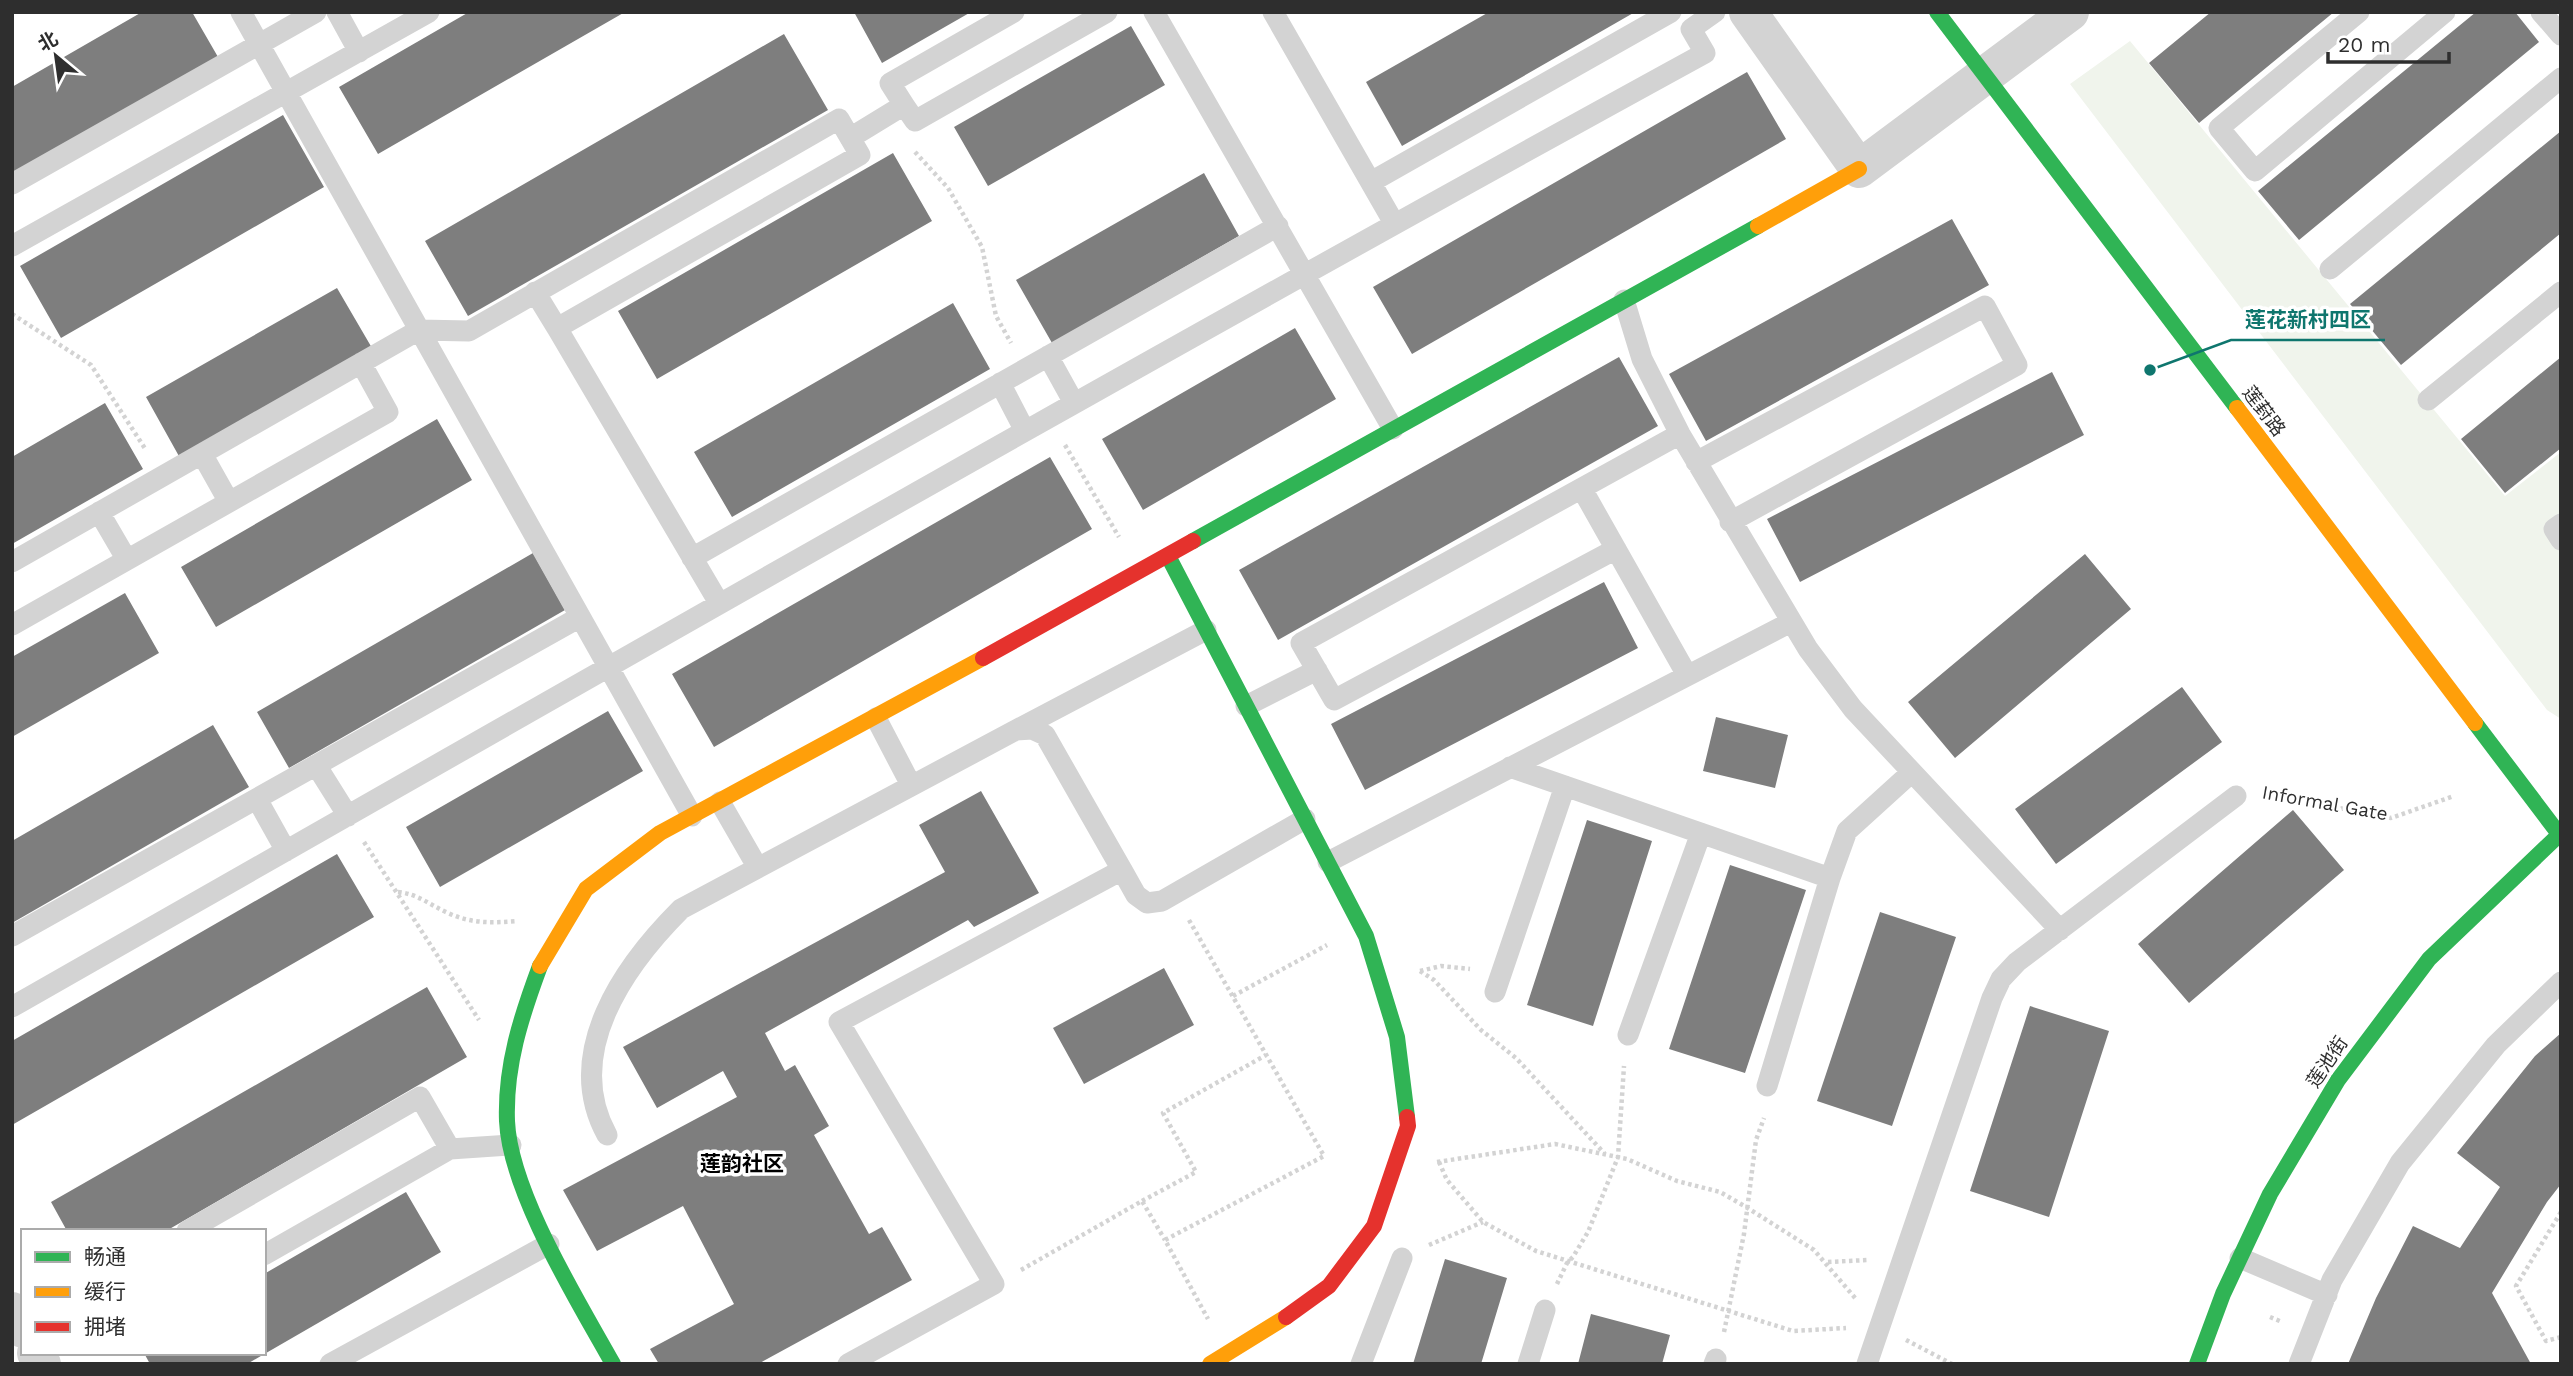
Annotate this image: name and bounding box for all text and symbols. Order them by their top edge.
north arrow [21,21,91,91]
scale bar [2328,21,2449,65]
text: 北 [34,27,62,56]
text: 20 m [2338,32,2390,57]
callout: 莲花新村四区 [2231,298,2385,340]
text: 莲花新村四区 [2245,307,2371,332]
street label: 莲葑路 [2238,381,2290,441]
street label: Informal Gate [2260,781,2390,825]
street label: 莲池街 [2302,1032,2352,1092]
district label: 莲韵社区 [700,1151,784,1176]
legend [21,1229,266,1355]
text: 畅通 [84,1244,126,1269]
text: 缓行 [84,1279,126,1304]
text: 拥堵 [84,1314,126,1339]

